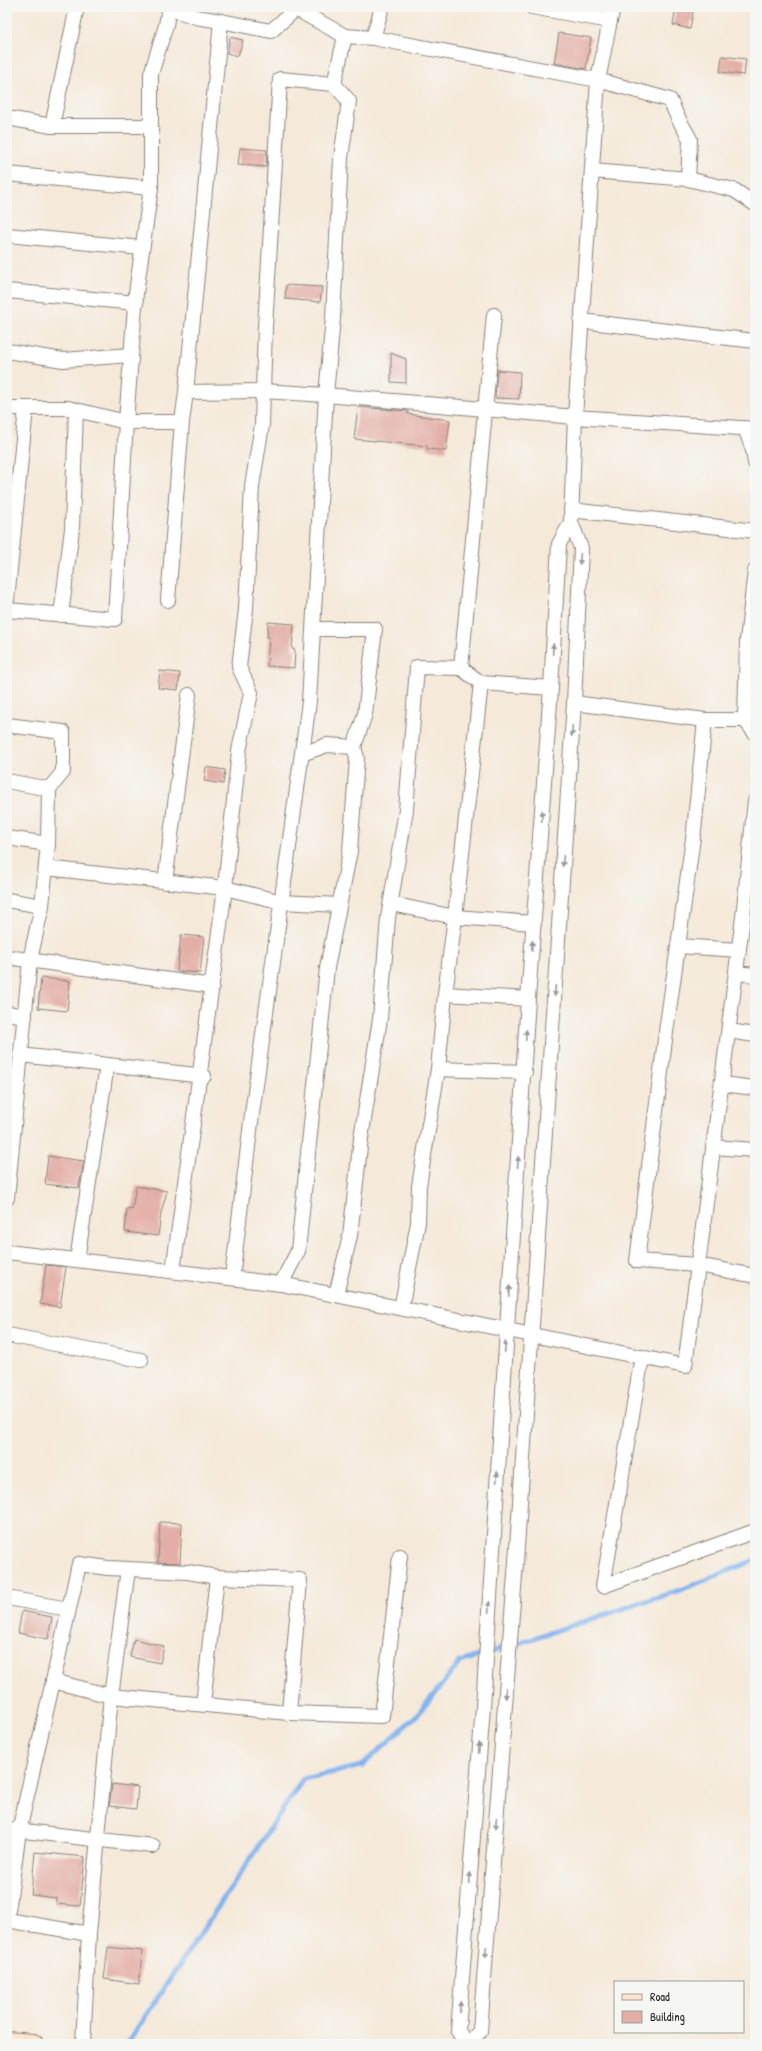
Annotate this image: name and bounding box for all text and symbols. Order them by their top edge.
one-way arrow [577,553,584,565]
one-way arrow [550,643,557,655]
one-way arrow [569,725,576,737]
one-way arrow [538,810,545,822]
one-way arrow [560,855,567,867]
one-way arrow [529,940,536,952]
one-way arrow [551,985,558,997]
one-way arrow [523,1029,530,1041]
one-way arrow [515,1156,522,1168]
one-way arrow [505,1285,512,1297]
one-way arrow [502,1340,508,1353]
one-way arrow [494,1470,500,1483]
one-way arrow [485,1601,492,1613]
one-way arrow [502,1687,509,1699]
one-way arrow [476,1742,483,1754]
one-way arrow [492,1817,499,1829]
one-way arrow [466,1872,473,1884]
one-way arrow [482,1946,489,1958]
legend [614,1981,744,2033]
text: Road [650,1988,670,2005]
one-way arrow [457,2001,464,2013]
text: Building [650,2008,685,2025]

